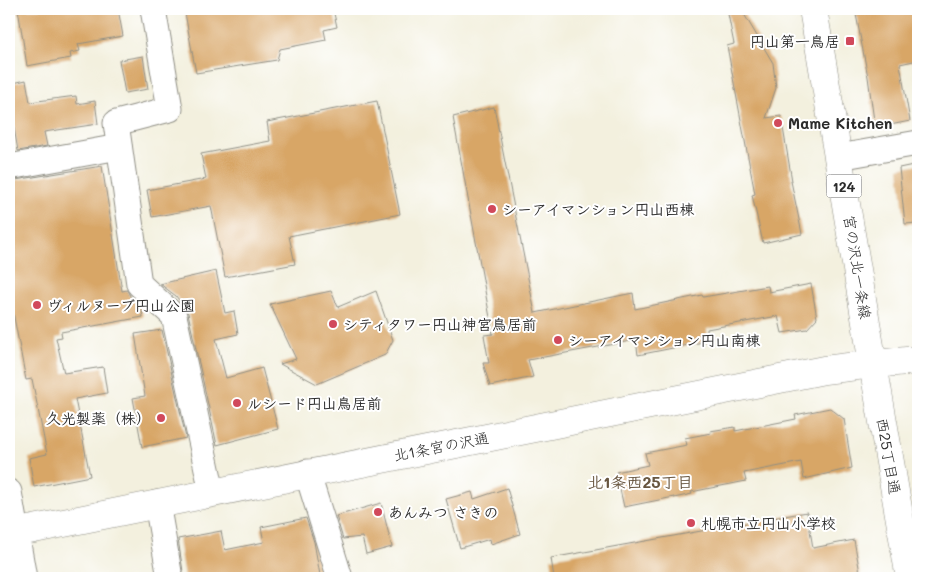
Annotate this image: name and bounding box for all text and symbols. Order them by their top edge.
place label: 円山第一鳥居 [750,31,840,51]
marker: 円山第一鳥居 [844,35,856,47]
place label: Mame Kitchen [788,113,892,133]
marker: Mame Kitchen [772,117,784,129]
road number: 124 [826,175,862,198]
place label: シーアイマンション円山西棟 [502,199,695,219]
marker: シーアイマンション円山西棟 [486,203,498,215]
street label: 宮の沢北一条線 [840,214,876,320]
place label: ヴィルヌーブ円山公園 [47,295,195,315]
marker: ヴィルヌーブ円山公園 [31,299,43,311]
place label: シティタワー円山神宮鳥居前 [343,314,537,334]
marker: シティタワー円山神宮鳥居前 [327,318,339,330]
place label: シーアイマンション円山南棟 [568,330,761,350]
marker: シーアイマンション円山南棟 [552,334,564,346]
place label: ルシード円山鳥居前 [247,393,382,413]
marker: ルシード円山鳥居前 [231,397,243,409]
place label: 久光製薬（株） [46,408,151,428]
marker: 久光製薬（株） [155,412,167,424]
street label: 西25丁目通 [872,416,906,496]
street label: 北1条宮の沢通 [392,427,490,465]
district label: 北1条西25丁目 [587,471,693,492]
place label: あんみつ さきの [388,502,498,522]
marker: あんみつ さきの [372,506,384,518]
place label: 札幌市立円山小学校 [701,513,836,533]
marker: 札幌市立円山小学校 [685,517,697,529]

